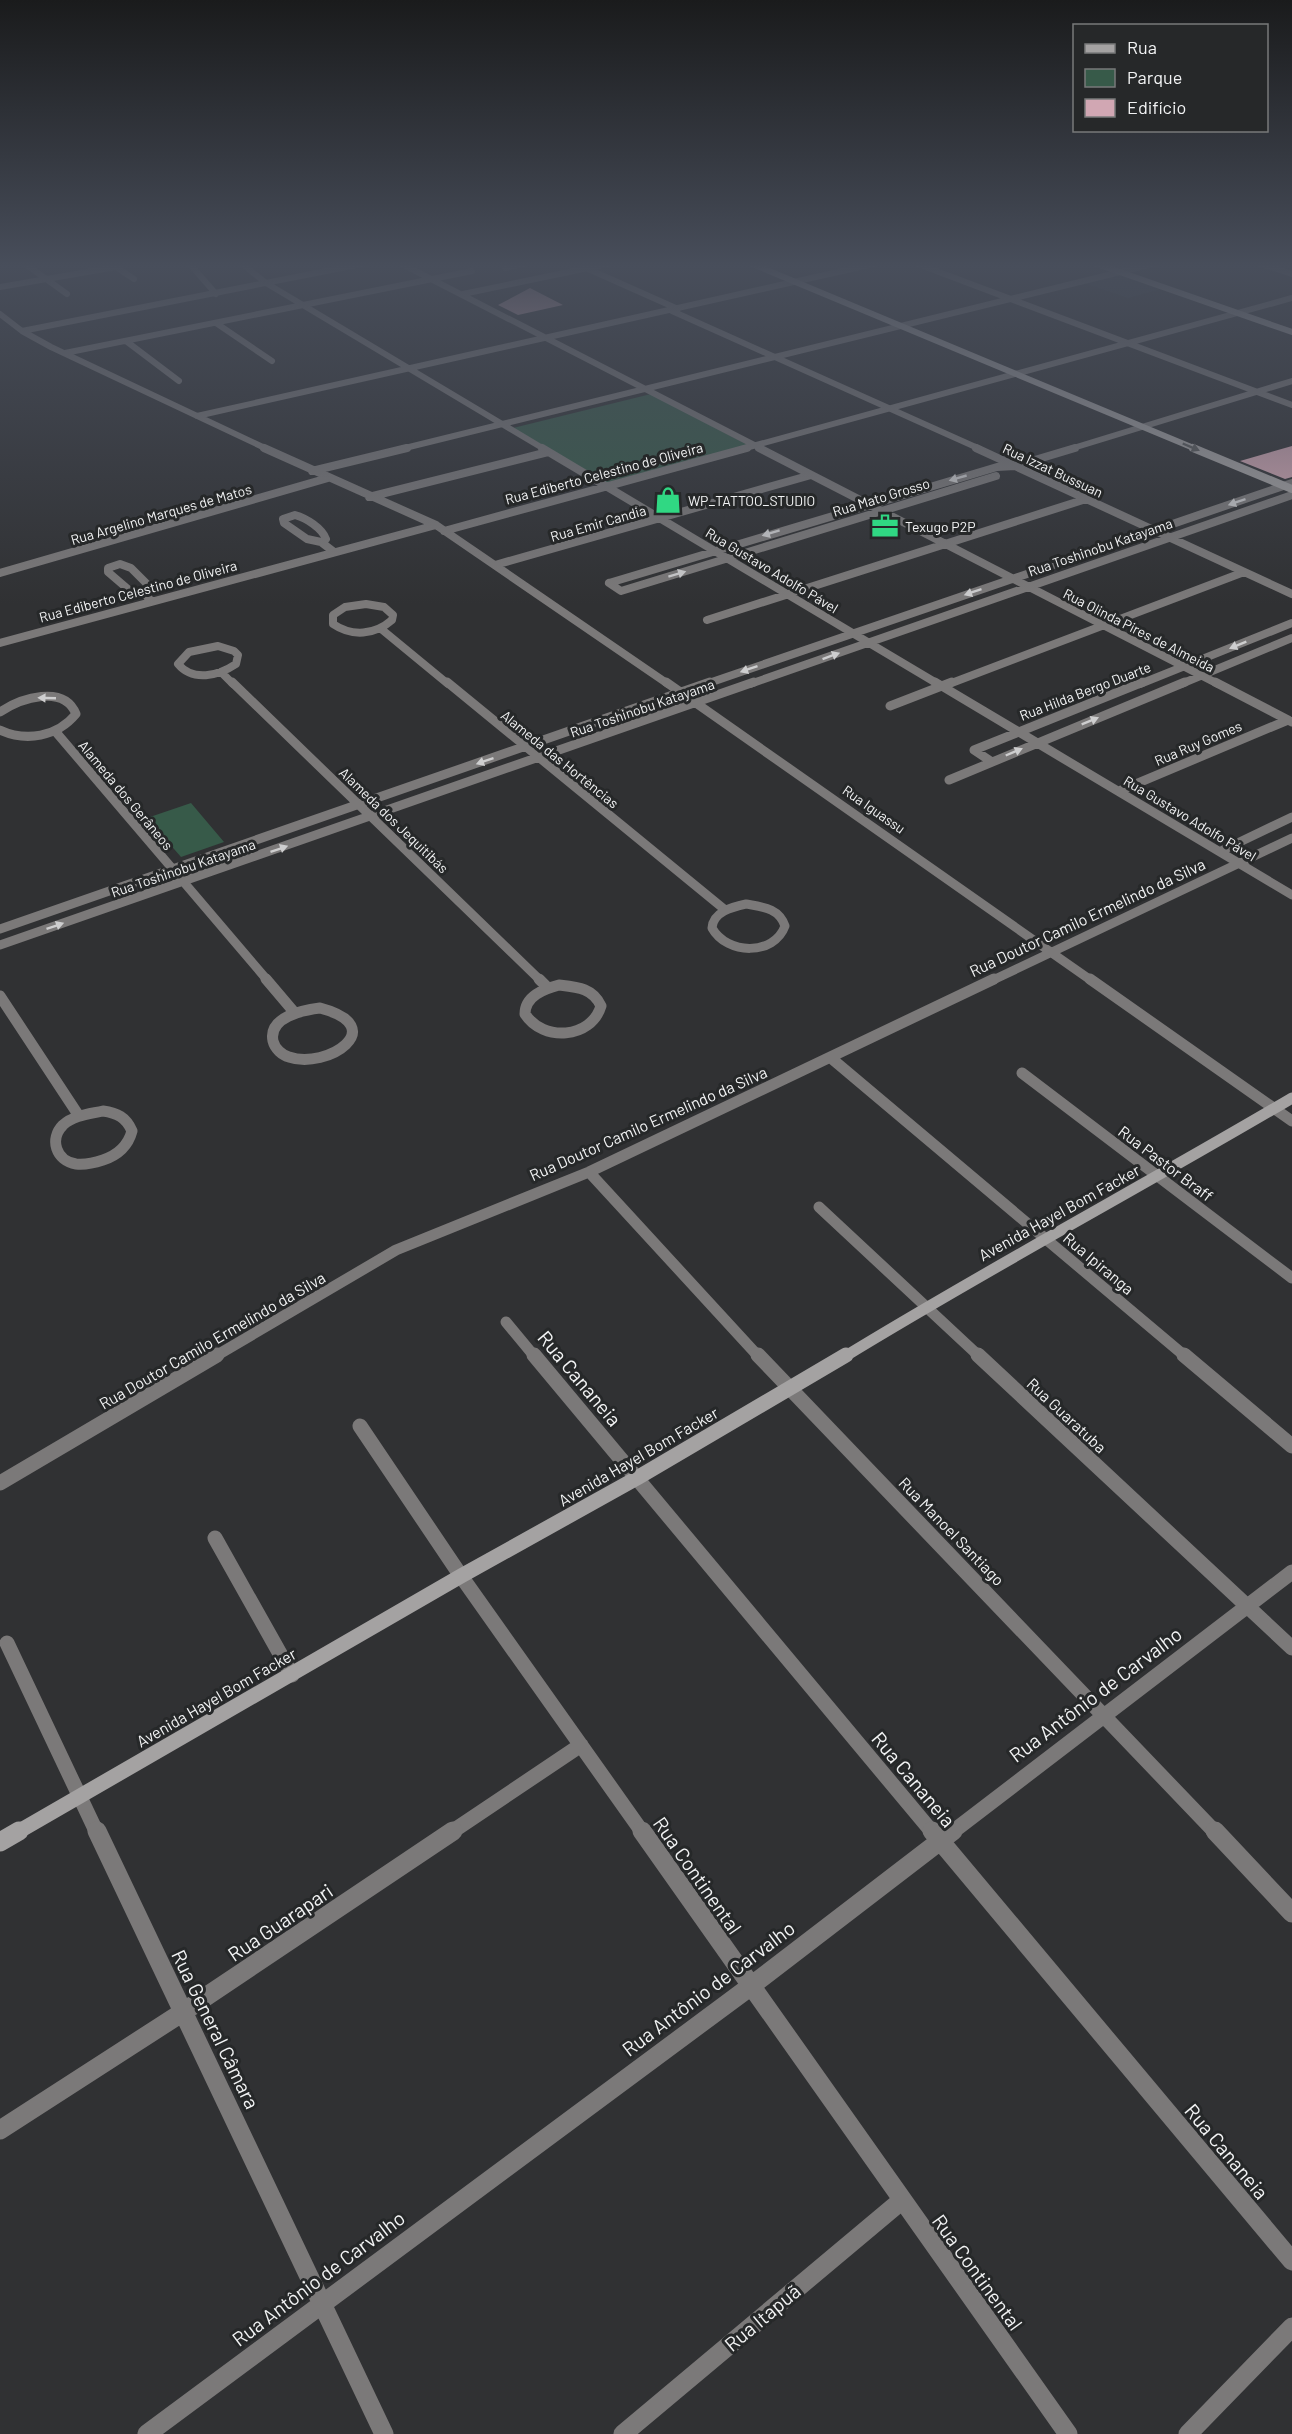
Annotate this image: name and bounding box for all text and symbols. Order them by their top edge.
legend [1073,24,1268,132]
text: Rua [1127,36,1157,58]
text: Parque [1127,66,1182,88]
text: Edifício [1127,96,1186,118]
street label: Rua Ediberto Celestino de Oliveira [503,438,705,508]
street label: Rua Izzat Bussuan [1000,439,1106,501]
one-way arrow [1182,443,1200,452]
street label: Rua Mato Grosso [830,474,932,520]
one-way arrow [949,474,967,483]
street label: Rua Argelino Marques de Matos [69,480,254,548]
shop icon: WP_TATTOO_STUDIO [653,485,683,515]
place label: WP_TATTOO_STUDIO [688,492,815,509]
one-way arrow [1228,497,1246,507]
street label: Rua Emir Candia [548,501,648,545]
office icon: Texugo P2P [870,511,900,541]
street label: Rua Toshinobu Katayama [1026,514,1174,580]
place label: Texugo P2P [905,518,975,535]
street label: Rua Gustavo Adolfo Pável [703,524,841,616]
one-way arrow [762,529,780,538]
street label: Rua Ediberto Celestino de Oliveira [37,556,239,626]
one-way arrow [668,569,686,578]
street label: Rua Olinda Pires de Almeida [1061,584,1217,676]
one-way arrow [964,588,982,597]
one-way arrow [1229,640,1247,650]
one-way arrow [822,650,840,660]
street label: Rua Hilda Bergo Duarte [1017,658,1153,724]
one-way arrow [740,665,758,675]
street label: Rua Toshinobu Katayama [568,675,716,741]
one-way arrow [37,693,56,702]
street label: Alameda das Hortências [498,706,622,812]
one-way arrow [1081,716,1099,726]
street label: Rua Ruy Gomes [1152,717,1244,769]
street label: Alameda dos Gerâneos [75,737,177,853]
one-way arrow [1005,747,1023,757]
one-way arrow [476,757,494,767]
street label: Alameda dos Jequitibás [336,764,452,877]
street label: Rua Gustavo Adolfo Pável [1121,772,1259,864]
street label: Rua Iguassu [839,781,909,837]
street label: Rua Toshinobu Katayama [109,835,257,901]
one-way arrow [270,843,288,853]
street label: Rua Doutor Camilo Ermelindo da Silva [966,854,1208,980]
one-way arrow [46,921,64,931]
street label: Rua Doutor Camilo Ermelindo da Silva [526,1062,770,1184]
street label: Rua Pastor Braff [1115,1121,1217,1205]
street label: Avenida Hayel Bom Facker [975,1160,1143,1264]
street label: Rua Ipiranga [1060,1228,1138,1298]
street label: Rua Doutor Camilo Ermelindo da Silva [96,1267,328,1413]
street label: Rua Cananeia [533,1325,627,1431]
street label: Rua Guaratuba [1023,1373,1111,1457]
street label: Avenida Hayel Bom Facker [555,1402,721,1510]
street label: Rua Manoel Santiago [895,1473,1009,1589]
street label: Rua Antônio de Carvalho [1004,1621,1186,1767]
street label: Avenida Hayel Bom Facker [133,1643,299,1751]
street label: Rua Cananeia [867,1726,961,1832]
street label: Rua Continental [649,1812,747,1938]
street label: Rua Guarapari [223,1878,337,1966]
street label: Rua Antônio de Carvalho [617,1915,799,2061]
street label: Rua General Câmara [167,1946,265,2112]
street label: Rua Cananeia [1180,2098,1274,2204]
street label: Rua Antônio de Carvalho [227,2205,409,2351]
street label: Rua Continental [928,2209,1028,2335]
street label: Rua Itapuã [719,2278,805,2356]

